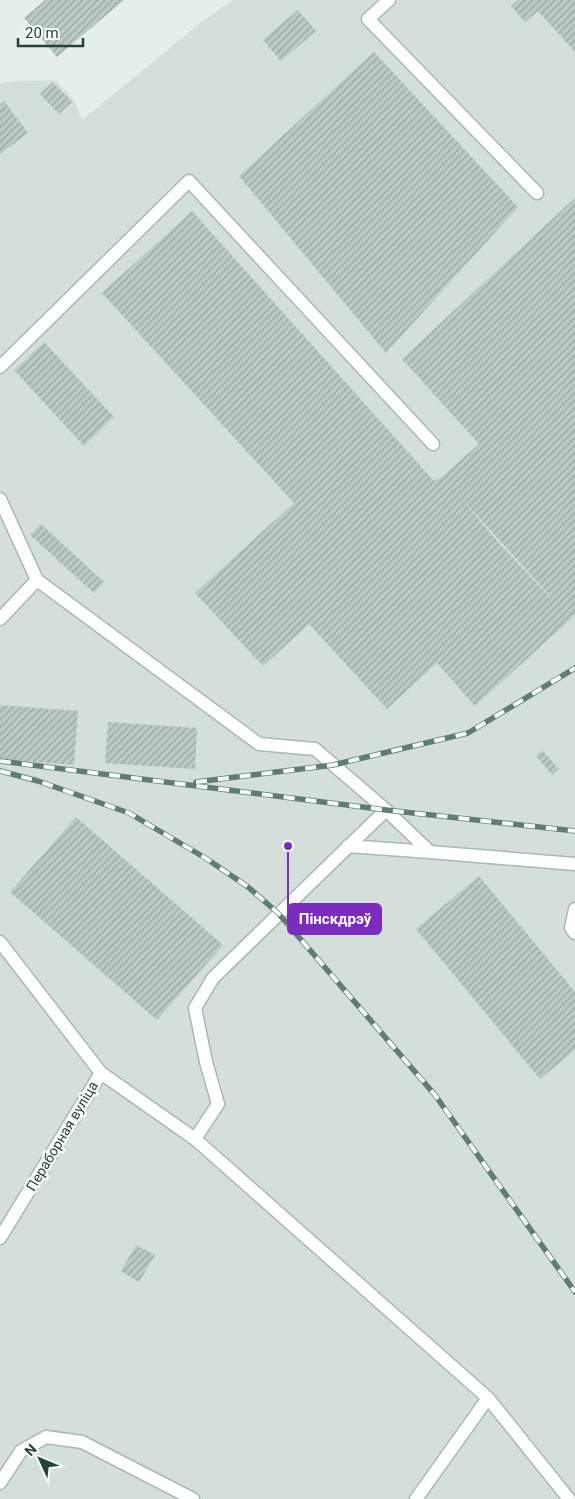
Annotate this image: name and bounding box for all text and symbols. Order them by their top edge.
scale bar [18,15,82,47]
text: 20 m [25,24,59,42]
callout: Пінскдрэў [288,904,381,934]
text: Пінскдрэў [299,910,372,928]
street label: Пераборная вуліца [23,1078,101,1194]
north arrow [15,1434,65,1484]
text: N [21,1441,40,1459]

